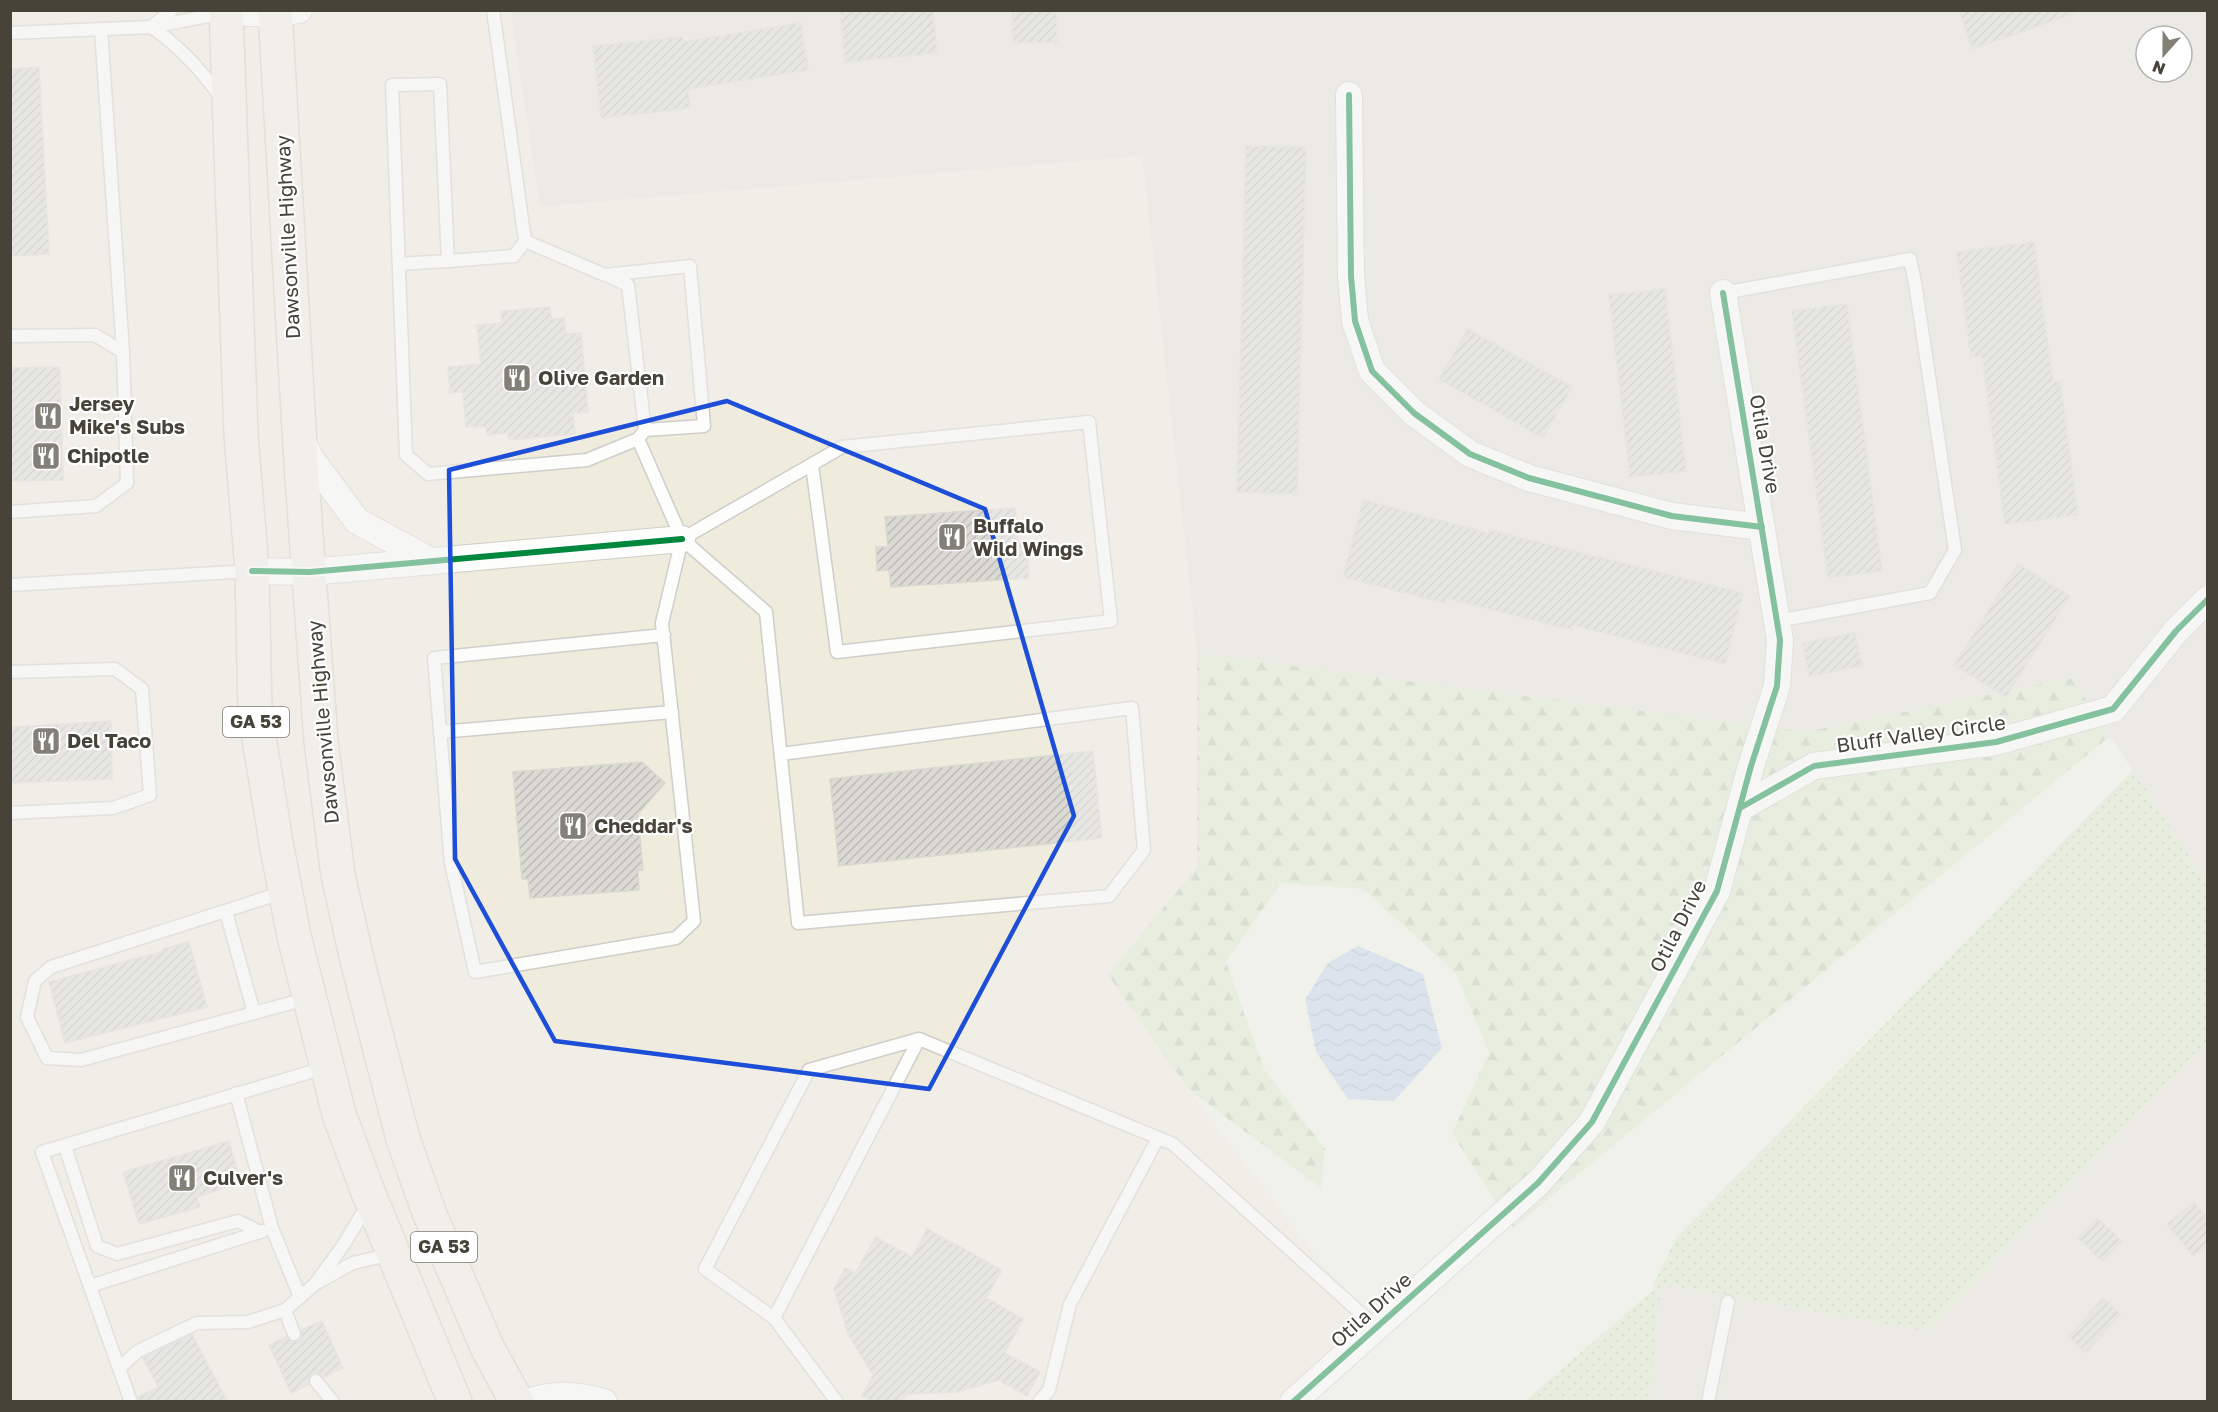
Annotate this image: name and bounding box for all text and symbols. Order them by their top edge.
north arrow [2134,24,2194,84]
text: N [2149,56,2168,80]
street label: Dawsonville Highway [270,134,304,340]
restaurant icon: Olive Garden [501,362,533,394]
place label: Olive Garden [538,365,664,389]
place label: Jersey Mike's Subs [69,391,185,438]
street label: Otila Drive [1745,392,1787,495]
restaurant icon: Jersey Mike's Subs [32,400,64,432]
restaurant icon: Chipotle [30,440,62,472]
place label: Chipotle [67,443,150,467]
place label: Buffalo Wild Wings [973,513,1083,560]
restaurant icon: Buffalo Wild Wings [936,521,968,553]
street label: Dawsonville Highway [301,619,343,825]
road number: GA 53 [223,707,289,737]
street label: Bluff Valley Circle [1835,709,2007,757]
restaurant icon: Del Taco [30,725,62,757]
place label: Del Taco [67,728,151,752]
restaurant icon: Cheddar's [557,810,589,842]
place label: Cheddar's [594,813,693,837]
street label: Otila Drive [1644,875,1711,976]
restaurant icon: Culver's [166,1162,198,1194]
place label: Culver's [203,1165,283,1189]
road number: GA 53 [411,1232,477,1262]
street label: Otila Drive [1325,1267,1416,1352]

